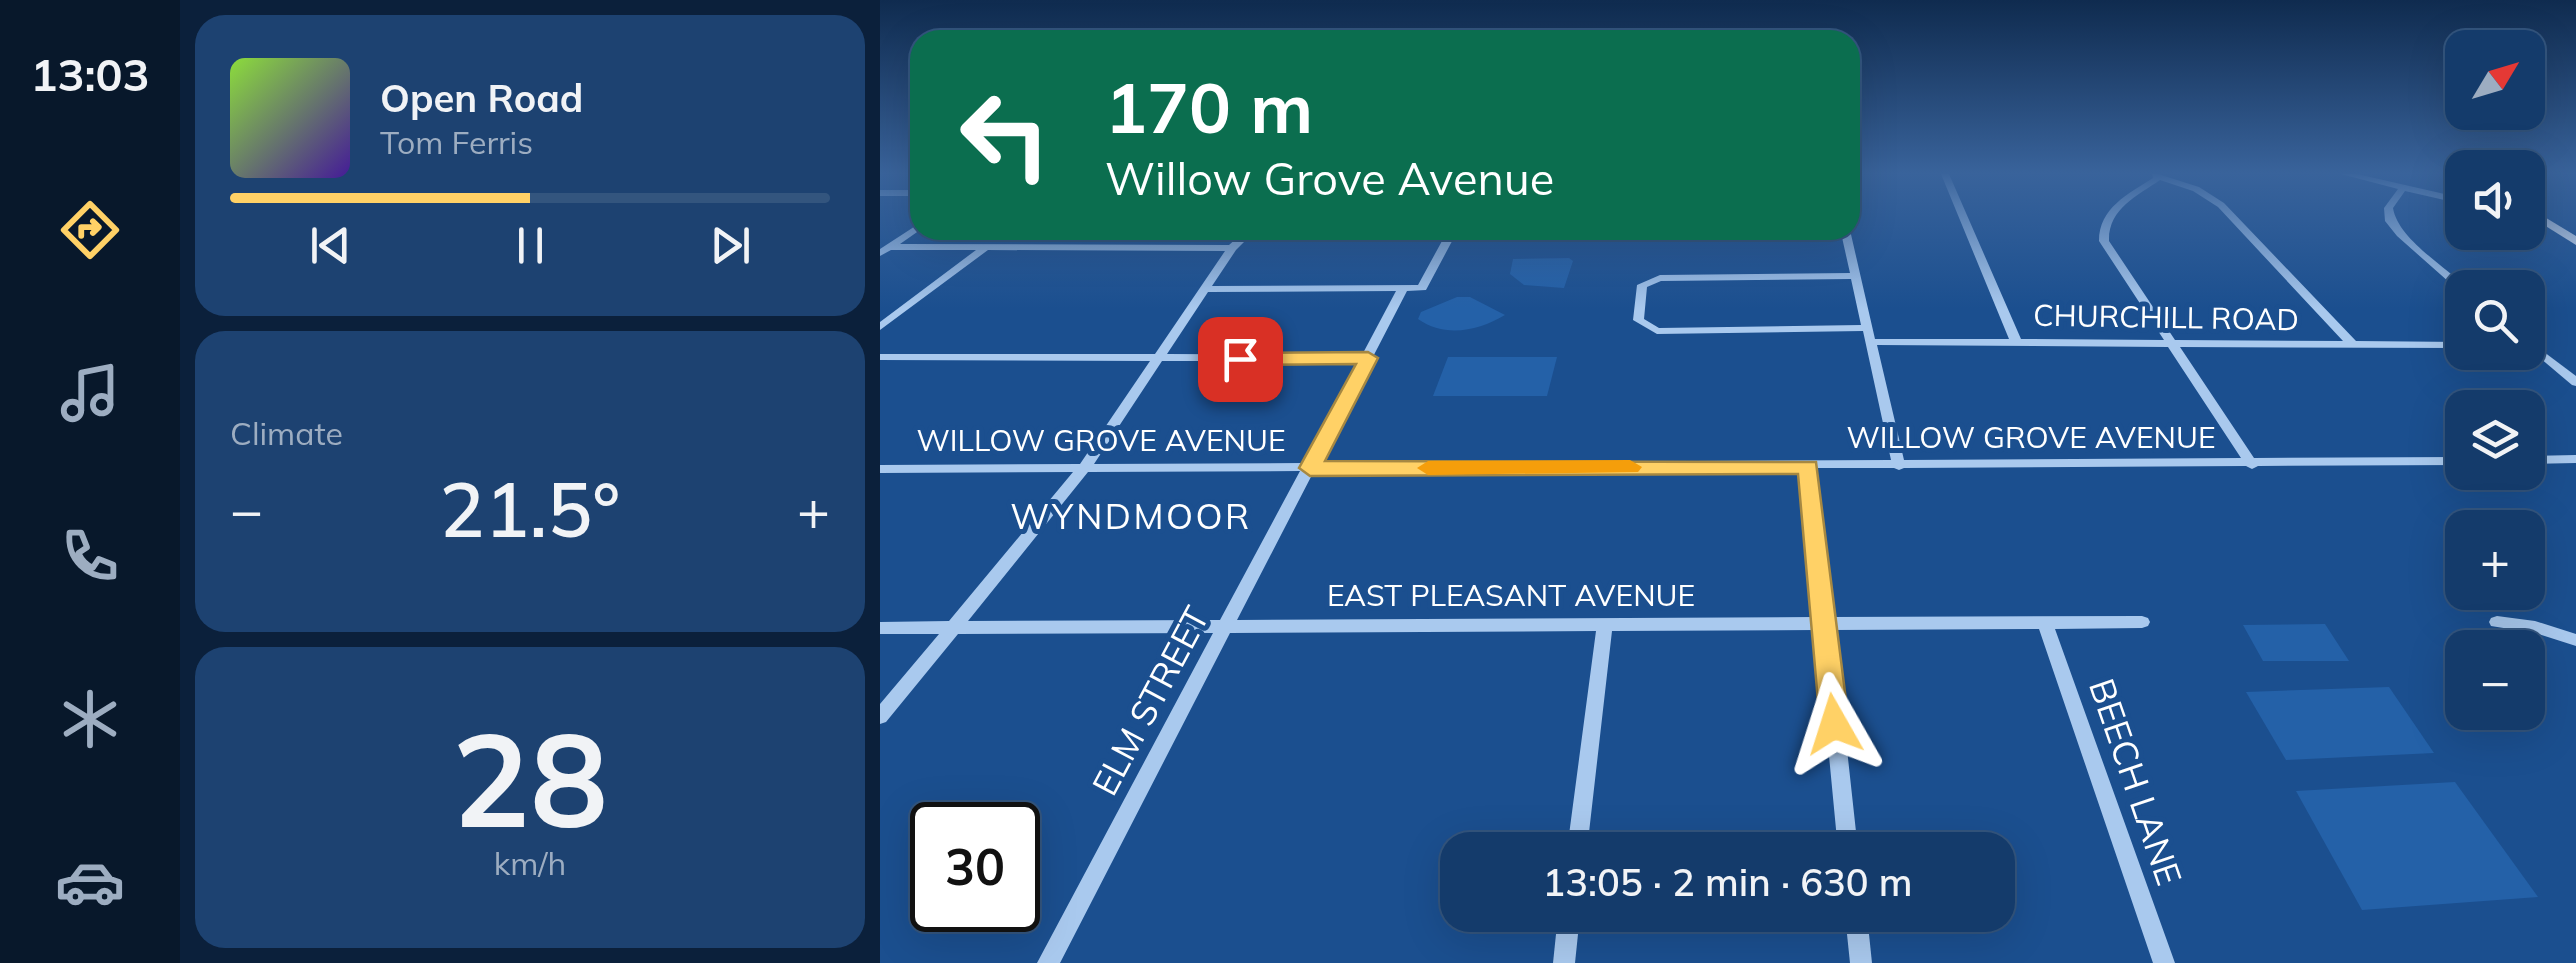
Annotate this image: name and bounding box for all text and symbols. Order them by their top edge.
north arrow [2445,30,2545,130]
map controls [2445,30,2545,730]
text: 13:03 [30,46,150,102]
text: 170 m [1105,63,1313,151]
icon: left [940,70,1070,200]
text: Open Road [380,74,583,122]
text: Tom Ferris [380,122,533,162]
text: Willow Grove Avenue [1105,150,1554,206]
button: sound [2445,150,2545,250]
icon: directions [55,195,125,265]
icon: previous [303,218,358,273]
icon: pause [503,218,558,273]
icon: next [703,218,758,273]
button: search [2445,270,2545,370]
street label: CHURCHILL ROAD [2033,296,2299,338]
pin [1198,317,1283,402]
icon: arrive [1213,332,1268,387]
icon: music [55,358,125,428]
button: layers [2445,390,2545,490]
text: Climate [230,413,343,453]
street label: WILLOW GROVE AVENUE [1846,418,2216,456]
street label: WILLOW GROVE AVENUE [916,421,1286,459]
text: 21.5° [440,462,620,556]
text: − [230,475,263,544]
text: + [797,475,830,544]
district label: WYNDMOOR [1010,494,1252,538]
button: + [2445,510,2545,610]
icon: phone [55,521,125,591]
street label: EAST PLEASANT AVENUE [1327,576,1695,614]
street label: ELM STREET [1082,599,1218,802]
button: − [2445,630,2545,730]
position arrow [1782,672,1886,776]
street label: BEECH LANE [2080,673,2192,891]
icon: climate [55,684,125,754]
text: 28 [452,696,608,860]
speed limit sign: 30 [910,802,1040,932]
text: km/h [494,843,566,883]
icon: car [55,847,125,917]
text: 13:05 · 2 min · 630 m [1542,858,1913,906]

